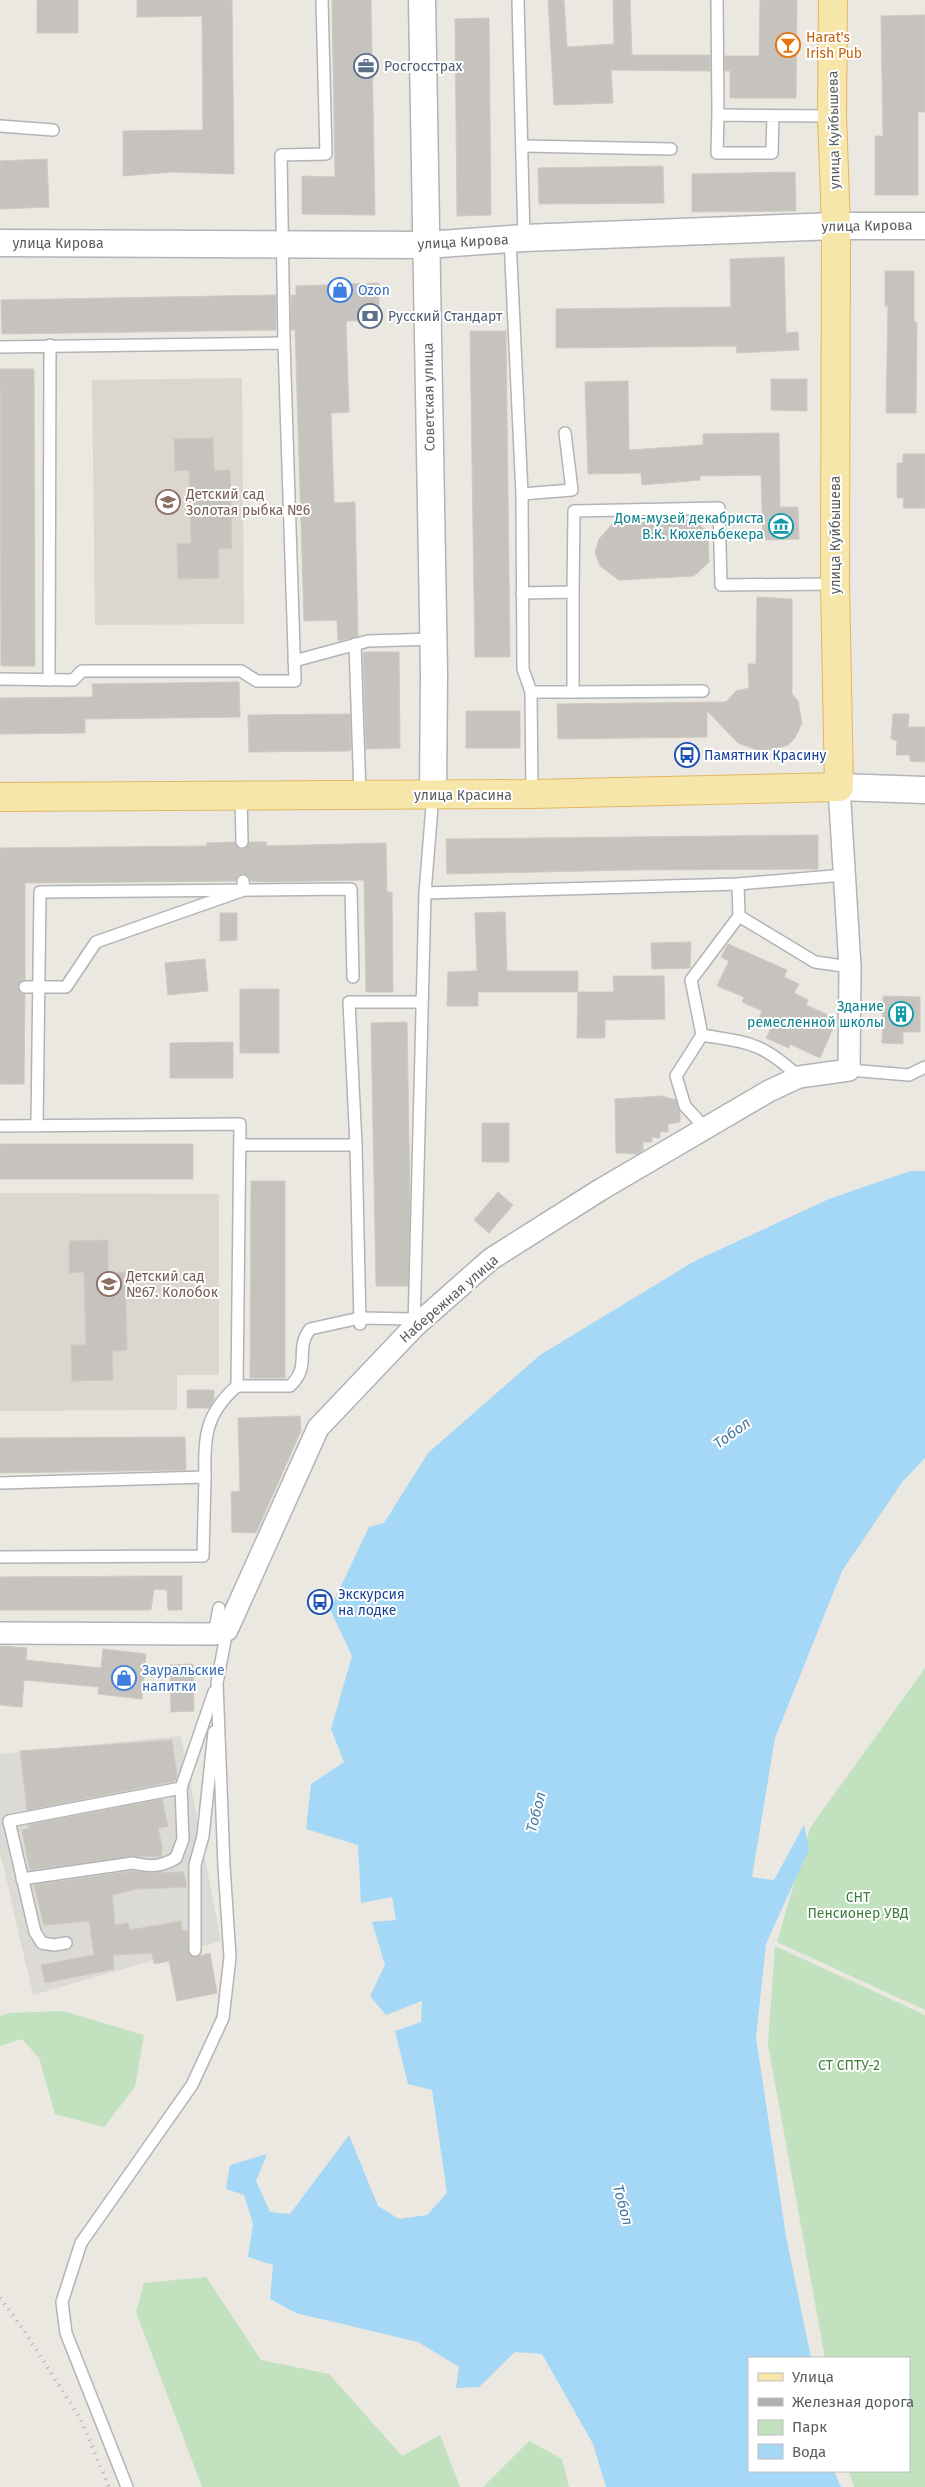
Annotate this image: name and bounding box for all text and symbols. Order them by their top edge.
place label: Harat's Irish Pub [806,29,862,62]
bar icon: Harat's Irish Pub [775,32,801,58]
office icon: Росгосстрах [353,53,379,79]
place label: Росгосстрах [384,58,463,75]
street label: улица Куйбышева [824,71,844,189]
street label: улица Кирова [821,217,913,235]
street label: улица Кирова [417,231,509,253]
street label: улица Кирова [12,235,104,252]
shop icon: Ozon [327,277,353,303]
place label: Ozon [358,282,390,299]
bank icon: Русский Стандарт [357,303,383,329]
place label: Русский Стандарт [388,308,503,325]
street label: Советская улица [420,343,438,451]
street label: улица Куйбышева [827,476,844,594]
place label: Детский сад Золотая рыбка №6 [185,486,310,519]
school or university icon: Детский сад Золотая рыбка №6 [155,489,181,515]
place label: Дом-музей декабриста В.К. Кюхельбекера [613,510,764,543]
museum icon: Дом-музей декабриста В.К. Кюхельбекера [768,513,794,539]
bus stop icon: Памятник Красину [674,742,700,768]
place label: Памятник Красину [704,747,827,764]
street label: улица Красина [414,787,512,804]
place label: Здание ремесленной школы [747,998,884,1031]
building icon: Здание ремесленной школы [888,1001,914,1027]
street label: Набережная улица [396,1252,502,1346]
place label: Детский сад №67. Колобок [125,1268,219,1301]
school or university icon: Детский сад №67. Колобок [96,1271,122,1297]
water label: Тобол [710,1414,754,1452]
place label: Экскурсия на лодке [338,1586,405,1619]
bus stop icon: Экскурсия на лодке [307,1589,333,1615]
place label: Зауральские напитки [142,1662,225,1695]
shop icon: Зауральские напитки [111,1665,137,1691]
water label: Тобол [522,1790,550,1834]
park label: СНТ Пенсионер УВД [807,1889,909,1922]
park label: СТ СПТУ-2 [818,2057,880,2074]
water label: Тобол [609,2183,637,2227]
legend [748,2357,910,2472]
text: Улица [792,2368,834,2386]
text: Железная дорога [792,2393,914,2411]
text: Парк [792,2418,827,2436]
text: Вода [792,2443,826,2461]

